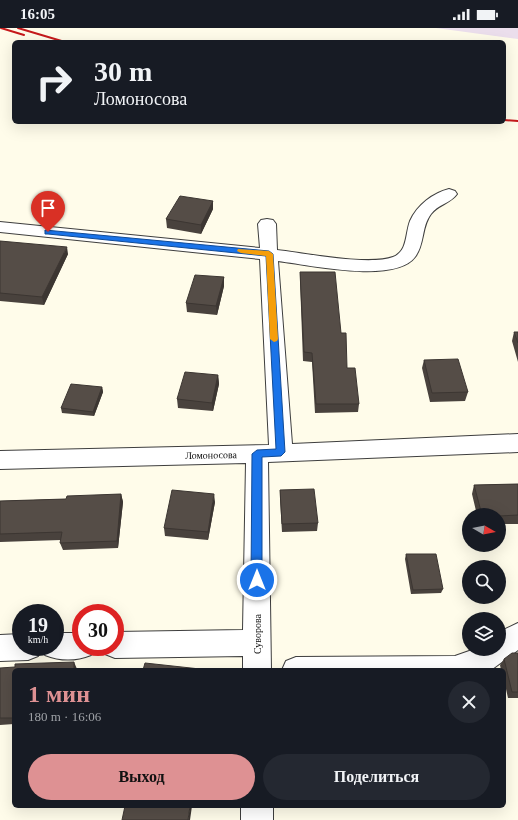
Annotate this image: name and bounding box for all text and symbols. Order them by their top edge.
text: 16:05 [20,6,55,22]
icon: right [28,56,80,108]
text: 30 m [94,56,152,87]
text: Ломоносова [94,89,187,109]
pin [31,191,65,232]
icon: arrive [37,197,59,219]
street label: Ломоносова [185,449,238,461]
north arrow [462,508,506,552]
map controls [462,508,506,656]
position arrow [236,559,278,601]
button: search [462,560,506,604]
speed limit sign: 30 [72,604,124,656]
button: layers [462,612,506,656]
street label: Суворова [252,613,263,654]
text: 19 [28,614,48,636]
text: km/h [28,634,48,645]
text: 1 мин [28,681,90,707]
button: close [448,681,490,723]
text: 180 m · 16:06 [28,709,101,724]
button: Выход [28,754,255,800]
button: Поделиться [263,754,490,800]

